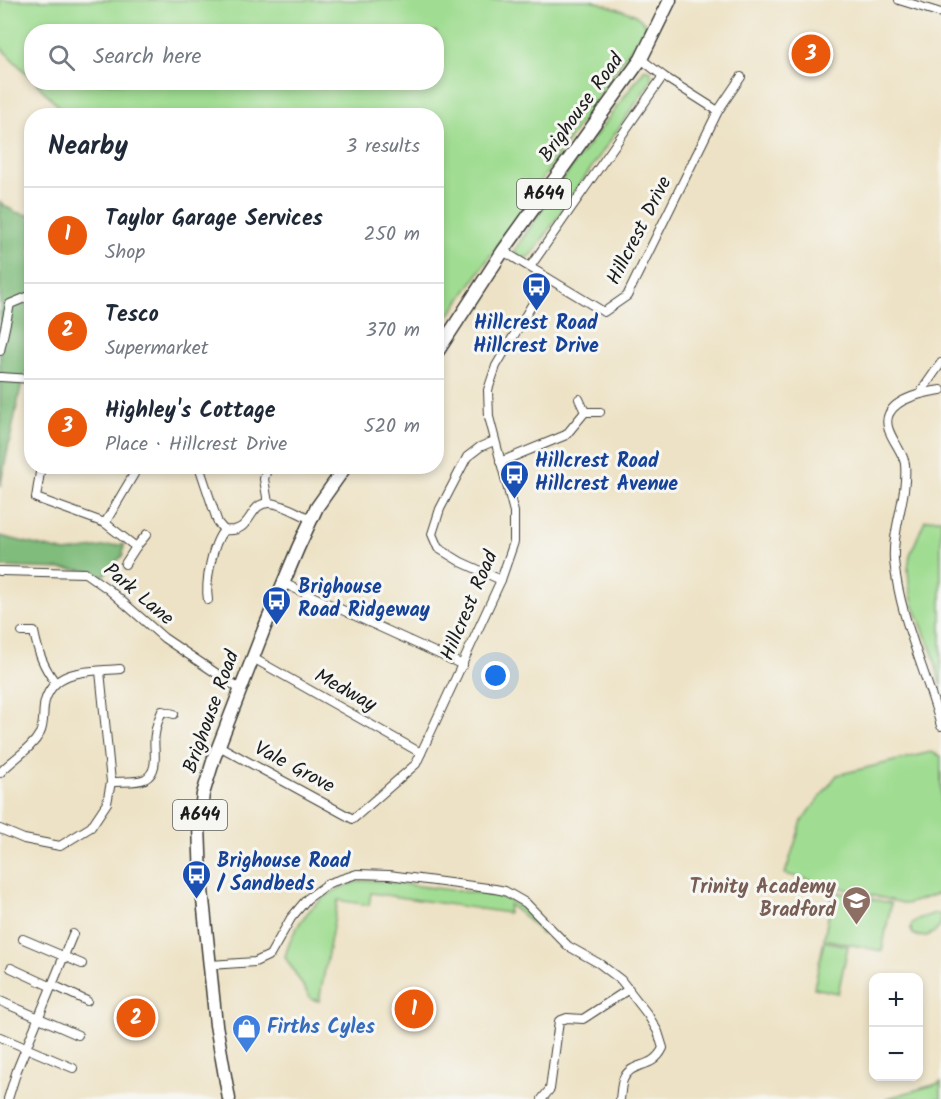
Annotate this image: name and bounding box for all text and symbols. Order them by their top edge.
search box [24,24,444,90]
pin: 3 [792,32,830,76]
text: Search here [93,40,201,75]
icon: search [45,41,78,74]
street label: Brighouse Road [531,46,633,169]
text: Nearby [48,126,128,168]
text: 3 results [346,131,420,163]
street label: Hillcrest Drive [599,171,681,291]
road number: A644 [517,179,571,209]
text: Taylor Garage Services [105,202,323,237]
text: 1 [64,219,71,251]
text: 250 m [364,219,420,251]
text: Shop [105,237,145,269]
bus stop icon: Hillcrest Road Hillcrest Drive [520,270,552,312]
text: Tesco [105,298,159,333]
place label: Hillcrest Road Hillcrest Drive [473,308,599,363]
text: 2 [62,315,73,347]
text: 370 m [365,315,420,347]
text: Supermarket [105,333,208,365]
text: Highley's Cottage [105,394,276,429]
text: 3 [62,411,73,443]
text: 520 m [364,411,420,443]
text: Place · Hillcrest Drive [105,429,287,461]
place label: Hillcrest Road Hillcrest Avenue [535,446,678,501]
bus stop icon: Hillcrest Road Hillcrest Avenue [498,458,530,500]
street label: Hillcrest Road [432,545,508,666]
street label: Park Lane [95,556,181,634]
place label: Brighouse Road Ridgeway [298,572,431,627]
bus stop icon: Brighouse Road Ridgeway [261,584,293,626]
street label: Brighouse Road [175,645,249,778]
street label: Medway [308,661,383,722]
your location [481,661,510,690]
street label: Vale Grove [248,733,340,803]
road number: A644 [173,800,227,830]
place label: Brighouse Road / Sandbeds [216,846,352,901]
bus stop icon: Brighouse Road / Sandbeds [180,858,212,900]
place label: Trinity Academy Bradford [689,872,837,927]
school or university icon: Trinity Academy Bradford [841,884,873,926]
map controls [869,973,923,1081]
button: + [869,973,923,1027]
pin: 1 [394,986,434,1032]
pin: 2 [116,996,156,1040]
shop icon: Firths Cyles [230,1012,262,1054]
place label: Firths Cyles [267,1012,375,1044]
button: − [869,1027,923,1081]

